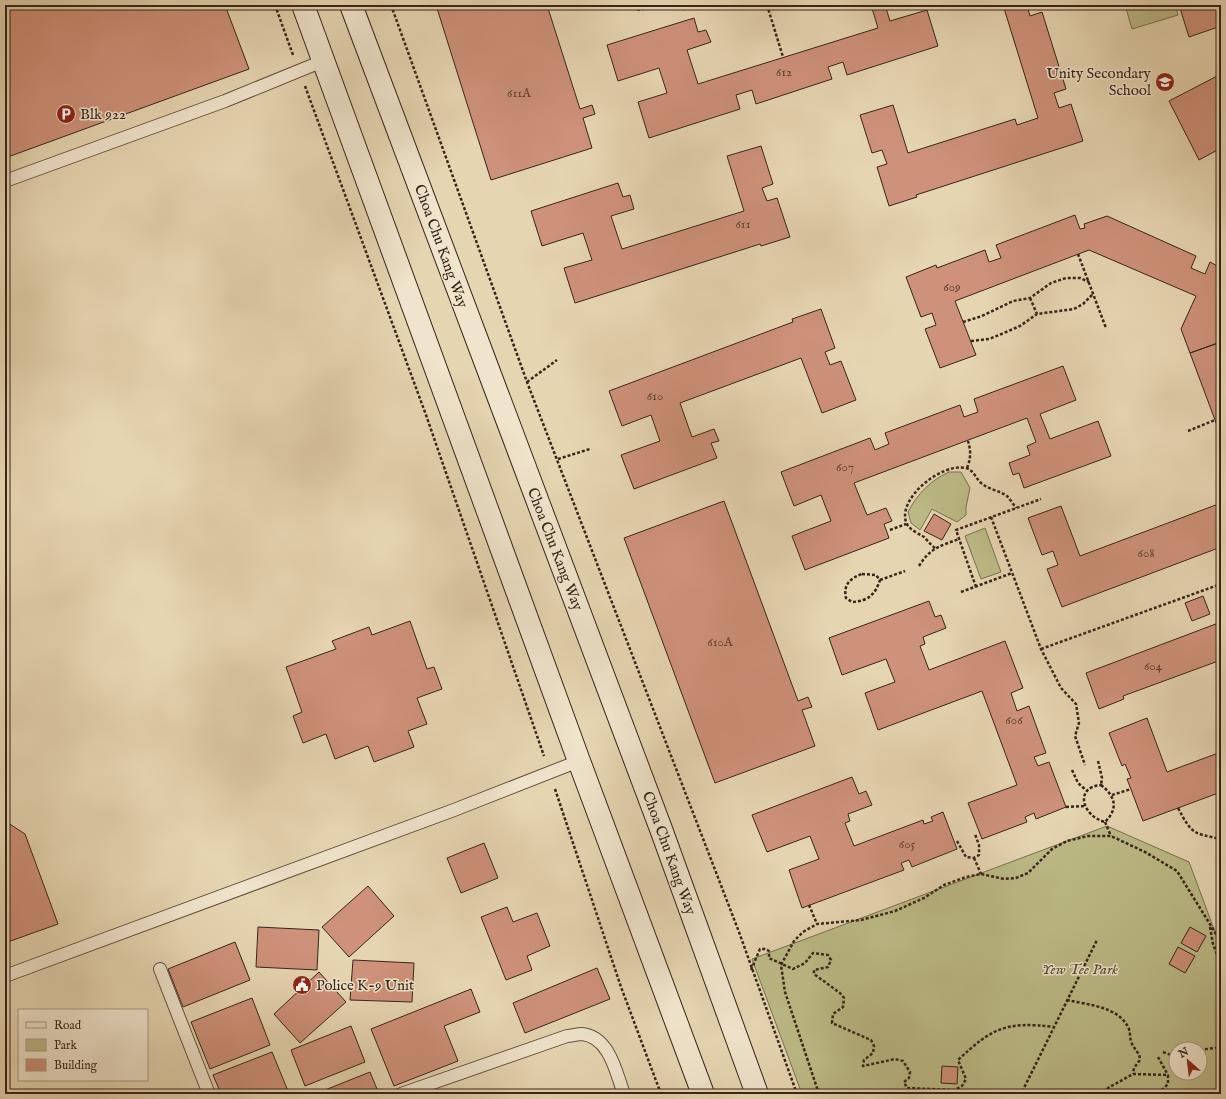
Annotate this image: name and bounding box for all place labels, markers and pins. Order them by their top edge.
place label: Unity Secondary School [1047,64,1152,100]
school or university icon: Unity Secondary School [1154,71,1176,93]
parking icon: Blk 922 [55,103,77,125]
place label: Blk 922 [80,105,126,124]
public building icon: Police K-9 Unit [291,974,313,996]
place label: Police K-9 Unit [316,976,414,995]

